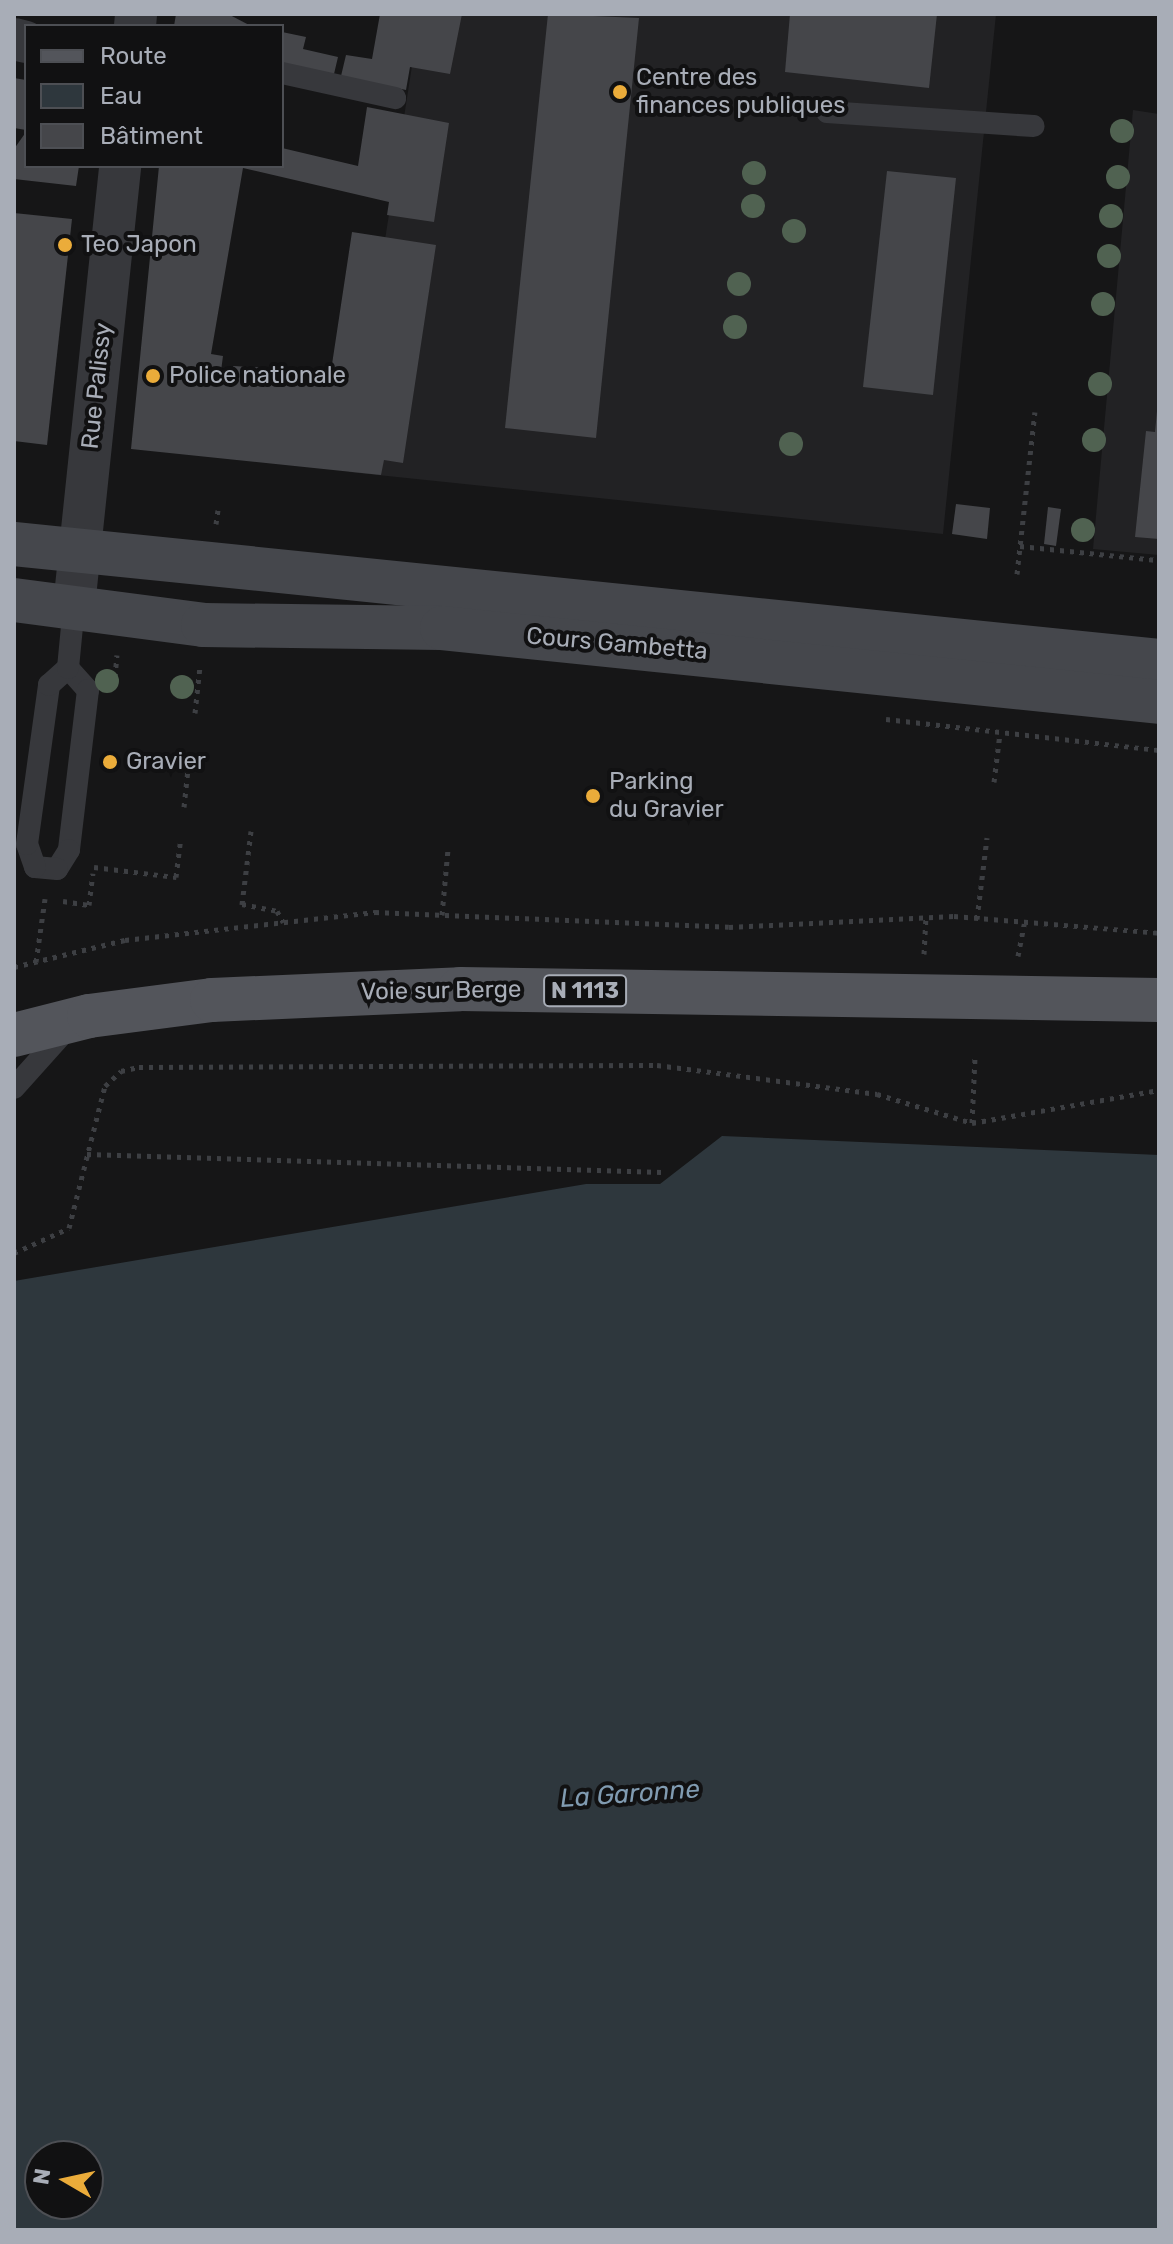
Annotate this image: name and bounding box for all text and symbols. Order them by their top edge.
legend [24,24,284,168]
text: Route [100,42,167,70]
place label: Centre des finances publiques [636,64,845,120]
text: Eau [100,82,142,110]
marker: Centre des finances publiques [611,83,629,101]
text: Bâtiment [100,122,203,150]
place label: Teo Japon [81,231,197,259]
marker: Teo Japon [56,236,74,254]
street label: Rue Palissy [76,321,118,451]
place label: Police nationale [169,362,346,390]
marker: Police nationale [144,367,162,385]
street label: Cours Gambetta [525,622,709,666]
place label: Gravier [126,748,206,776]
marker: Gravier [101,753,119,771]
place label: Parking du Gravier [609,768,724,824]
marker: Parking du Gravier [584,787,602,805]
road number: N 1113 [543,973,627,1009]
street label: Voie sur Berge [360,975,522,1007]
water label: La Garonne [559,1774,701,1814]
north arrow [24,2140,104,2220]
text: N [27,2167,56,2186]

